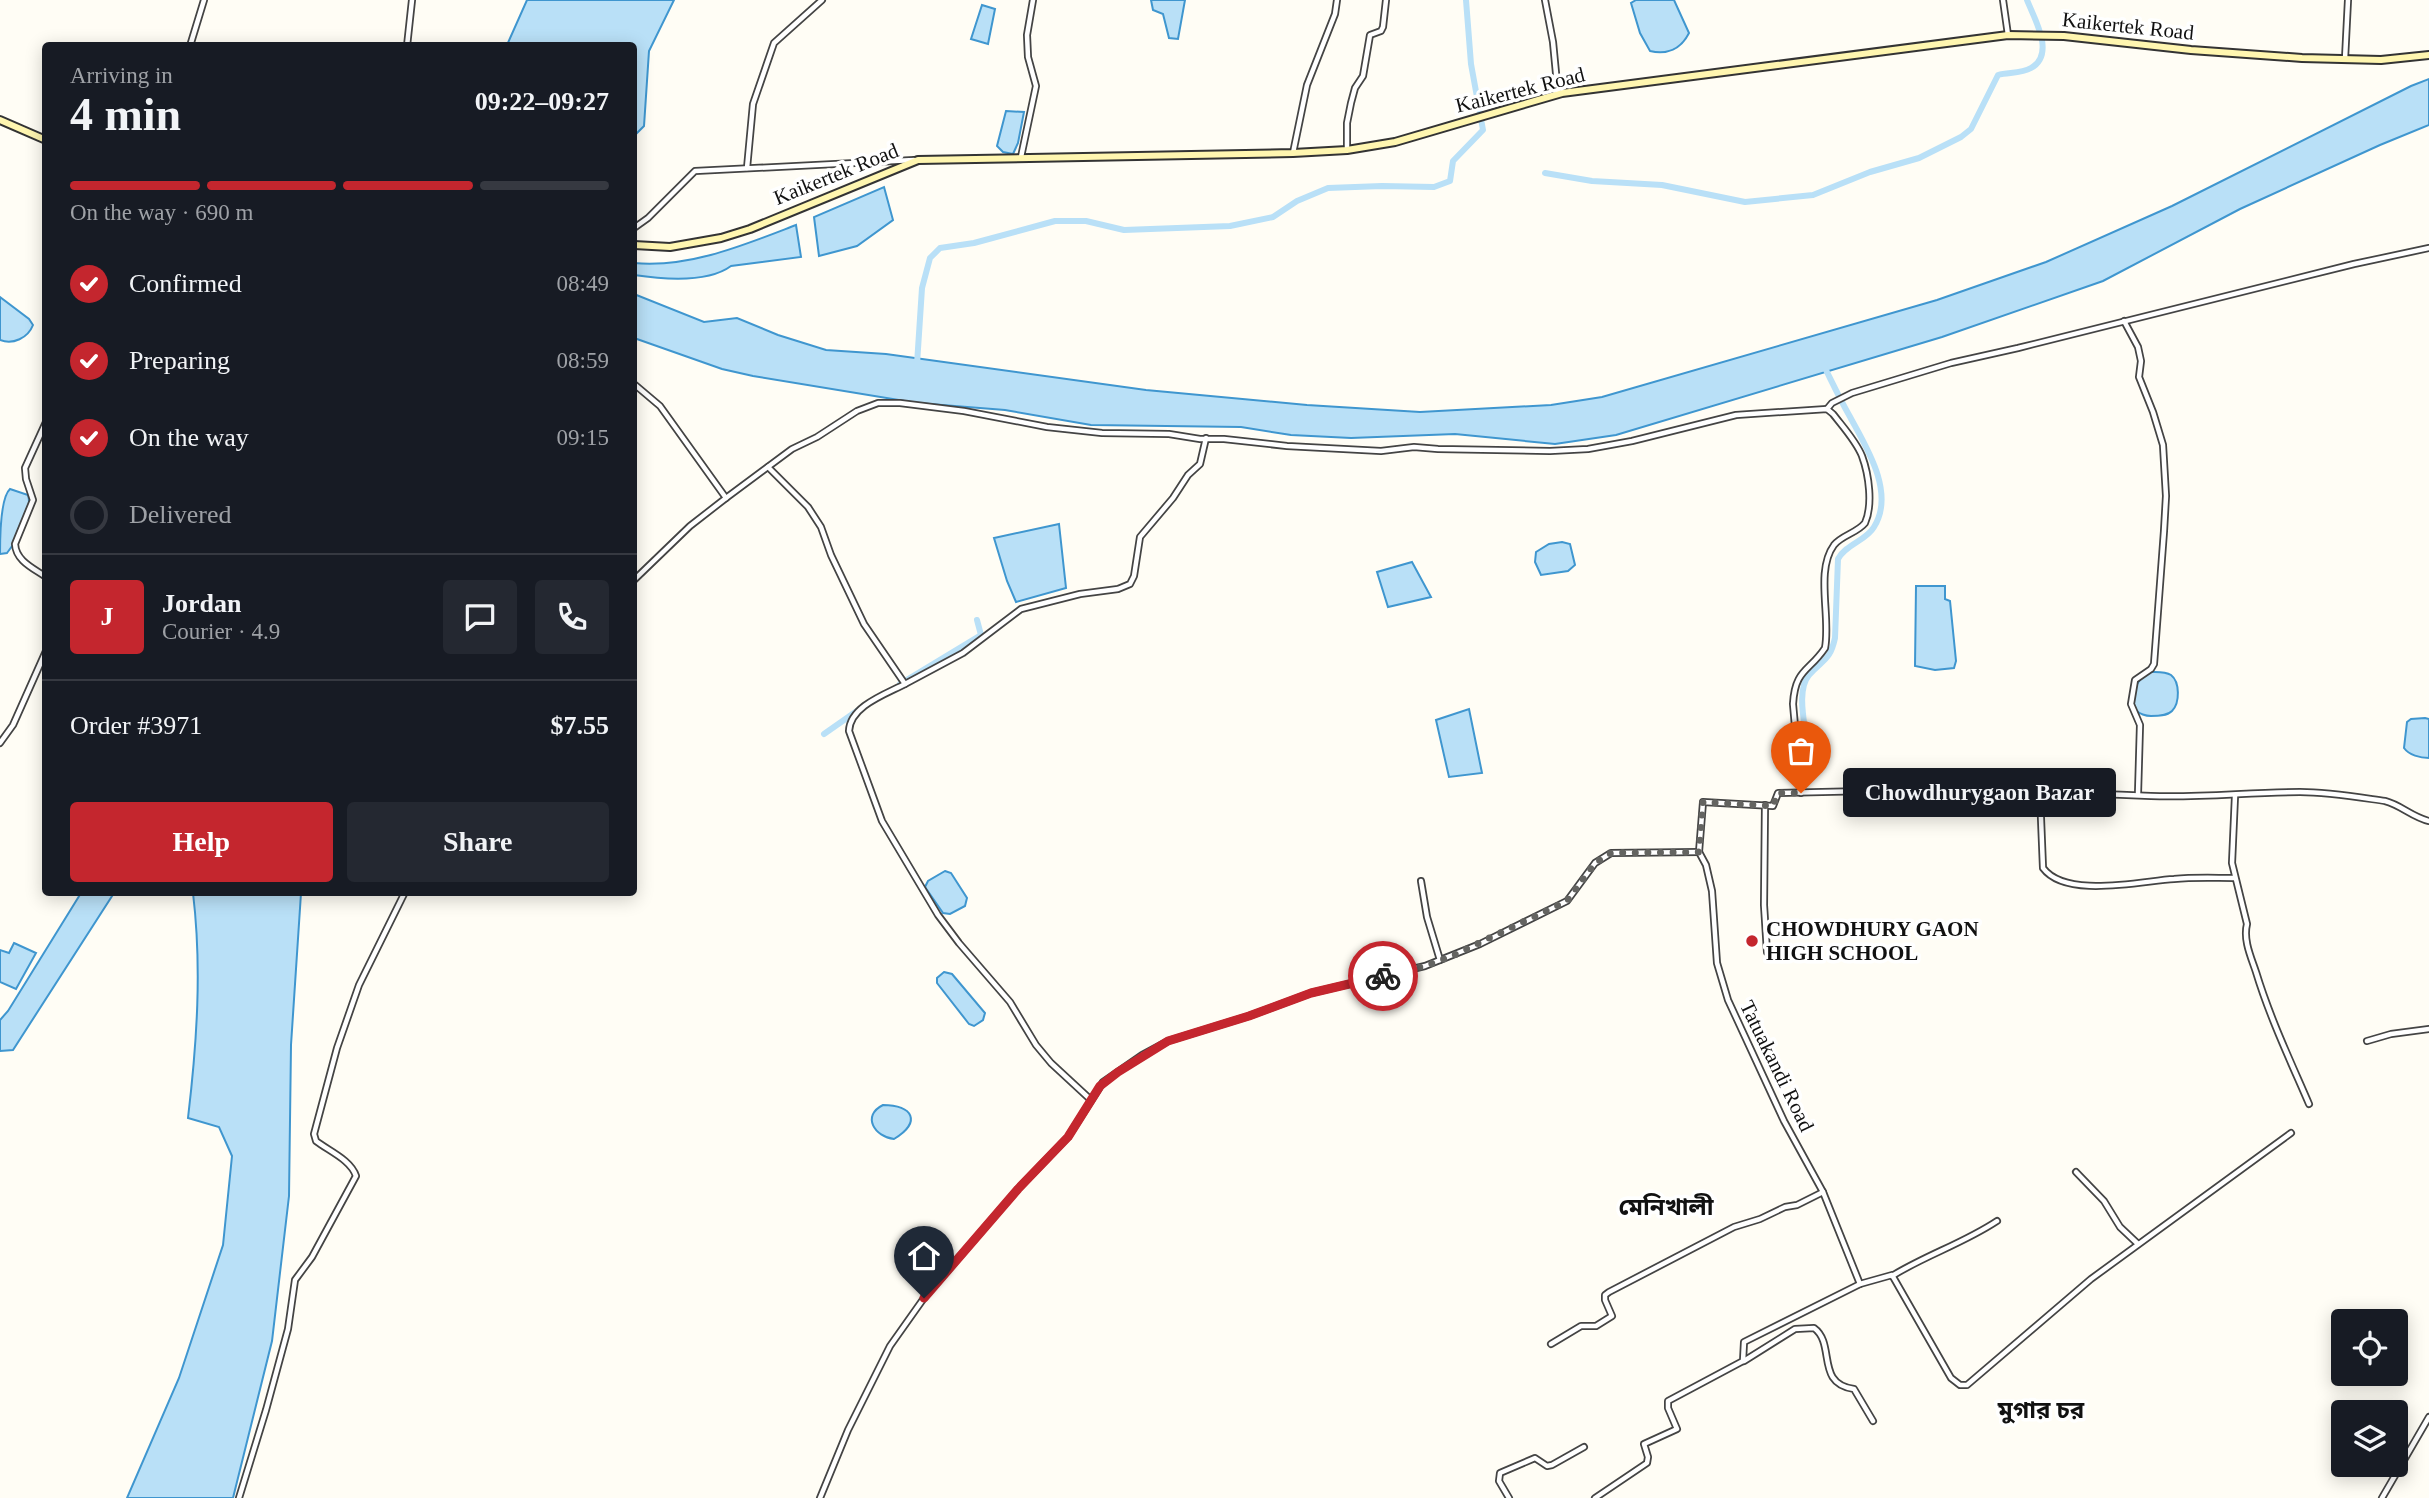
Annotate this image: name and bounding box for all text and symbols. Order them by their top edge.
street label: Kaikertek Road [2061,7,2196,45]
street label: Kaikertek Road [1453,62,1588,118]
text: Arriving in [70,63,173,88]
text: 09:22–09:27 [475,87,609,116]
text: 4 min [70,89,181,140]
street label: Kaikertek Road [770,138,902,210]
text: On the way · 690 m [70,200,253,225]
icon: check [70,265,108,303]
text: Confirmed [129,269,242,298]
text: 08:49 [557,271,609,296]
icon: check [70,342,108,380]
text: Preparing [129,346,230,375]
text: 08:59 [557,348,609,373]
icon: check [70,419,108,457]
text: On the way [129,423,249,452]
text: 09:15 [557,425,609,450]
text: Delivered [129,500,232,529]
button: chat [443,580,517,654]
button: phone [535,580,609,654]
text: Jordan [162,589,241,618]
text: J [101,602,114,631]
text: Courier · 4.9 [162,619,280,644]
text: Order #3971 [70,711,202,740]
text: $7.55 [551,711,609,740]
pin [1771,721,1831,793]
icon: bag [1782,732,1820,770]
callout: Chowdhurygaon Bazar [1843,768,2116,818]
text: Chowdhurygaon Bazar [1865,780,2094,805]
button: Help [70,802,333,882]
button: Share [347,802,609,882]
place label: CHOWDHURY GAON HIGH SCHOOL [1766,917,1979,965]
marker: CHOWDHURY GAON HIGH SCHOOL [1744,933,1760,949]
courier [1348,941,1418,1011]
icon: bike [1364,957,1402,995]
street label: Tatuakandi Road [1735,997,1819,1136]
district label: মেনিখালী [1618,1193,1715,1220]
pin [894,1226,954,1298]
icon: home [905,1237,943,1275]
map controls [2331,1309,2408,1477]
button: locate [2331,1309,2408,1386]
district label: মুগার চর [1997,1397,2085,1424]
button: layers [2331,1400,2408,1477]

